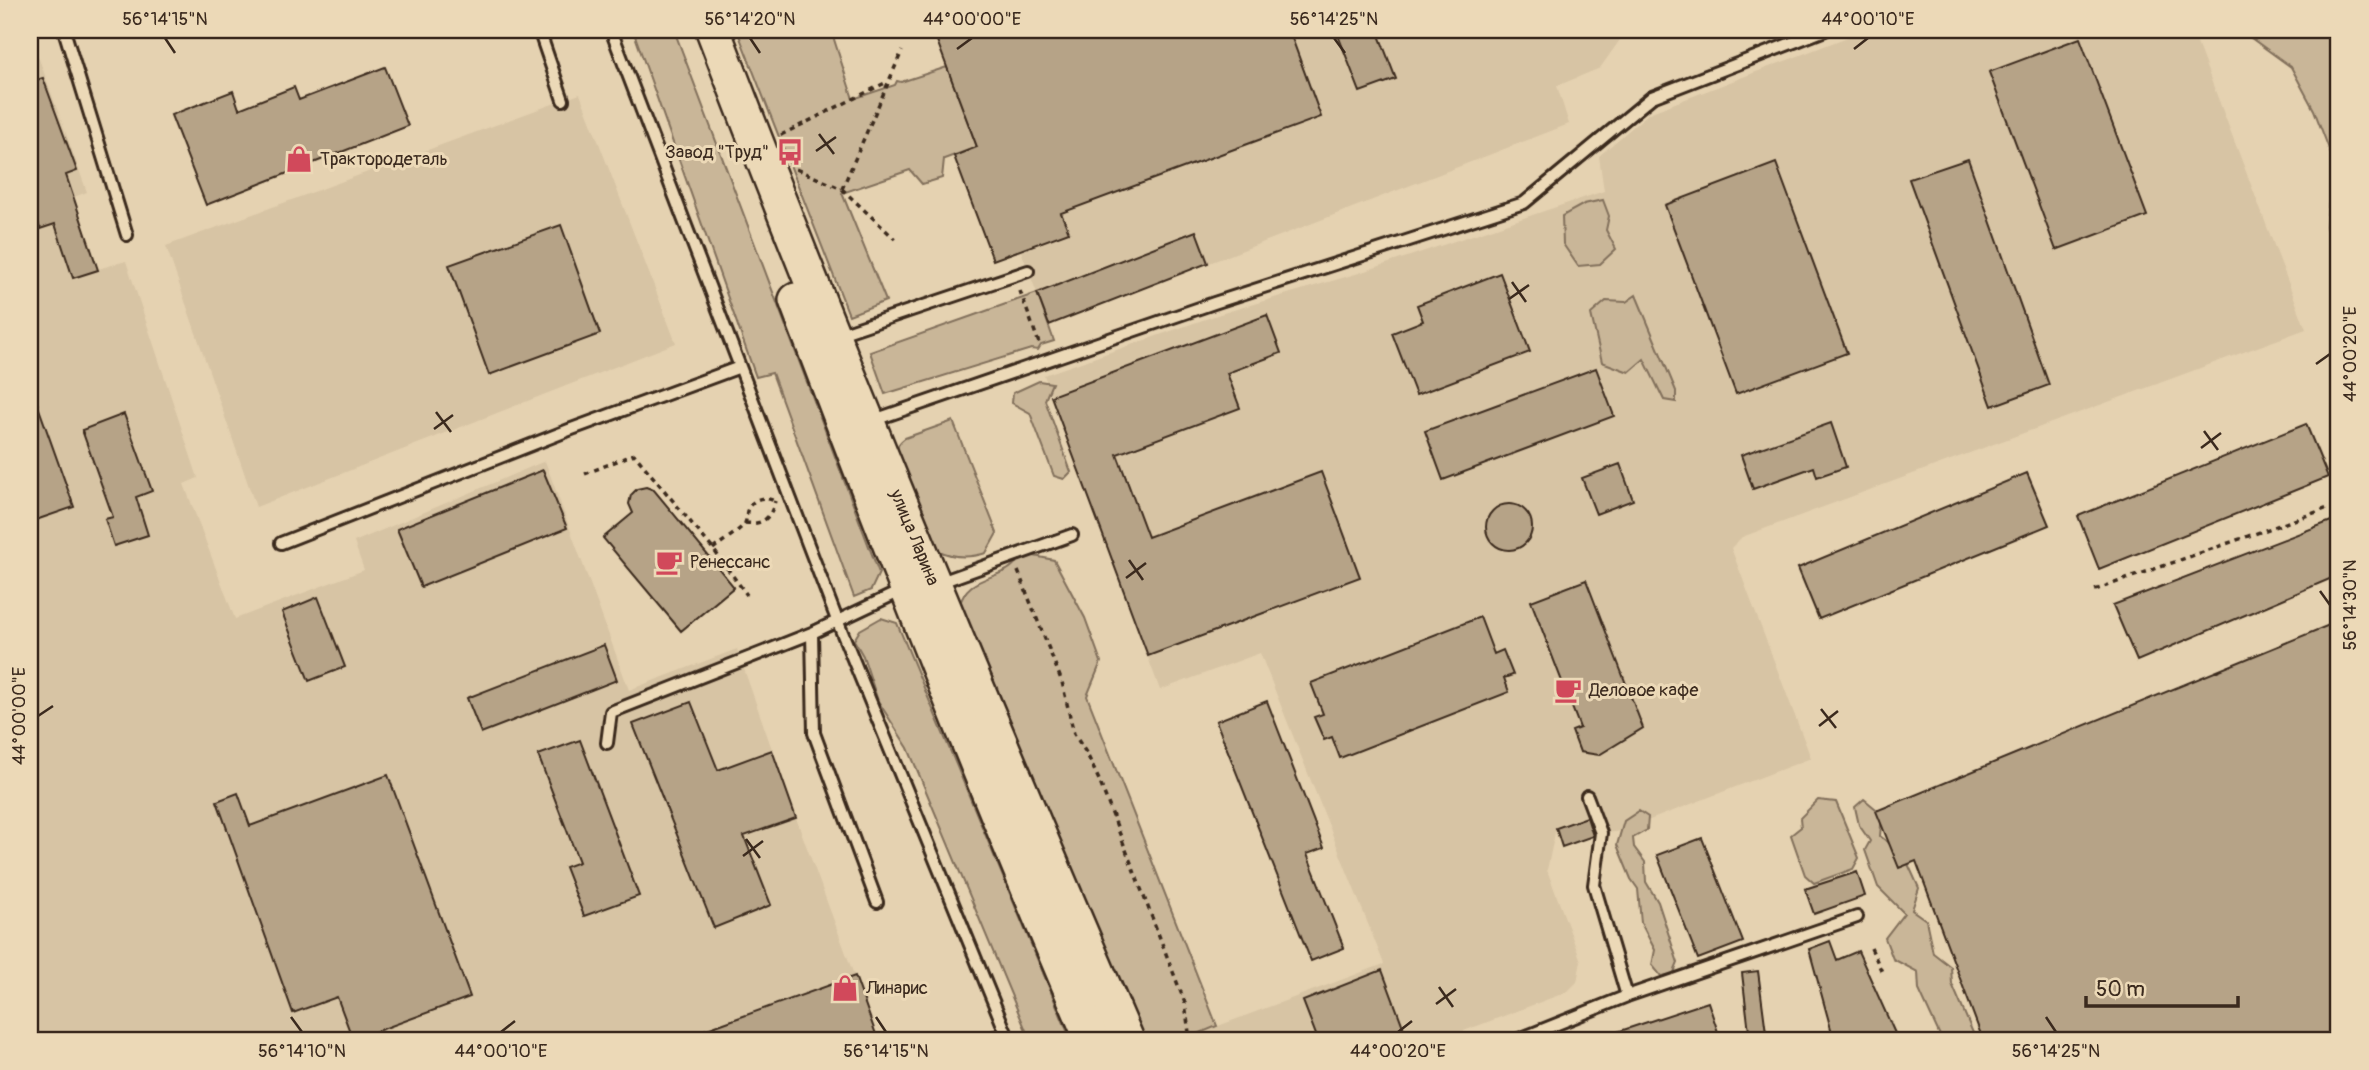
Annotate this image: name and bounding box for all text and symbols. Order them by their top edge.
text: 56°14'15"N [122,8,208,31]
text: 56°14'20"N [705,8,796,31]
text: 44°00'00"E [923,8,1021,31]
text: 56°14'25"N [1290,8,1378,31]
text: 44°00'10"E [1822,8,1914,31]
bus stop icon: Завод "Труд" [775,137,805,167]
place label: Завод "Труд" [665,141,769,164]
shop icon: Трактородеталь [284,144,314,174]
place label: Трактородеталь [320,148,448,171]
text: 44°00'20"E [2339,306,2362,402]
street label: улица Ларина [884,485,944,589]
cafe icon: Ренессанс [654,547,684,577]
place label: Ренессанс [690,551,770,574]
text: 56°14'30"N [2339,560,2362,650]
text: 44°00'00"E [8,667,31,765]
cafe icon: Деловое кафе [1553,675,1583,705]
place label: Деловое кафе [1588,679,1698,702]
scale bar [2086,965,2238,1009]
shop icon: Линарис [830,973,860,1003]
text: 50 m [2096,976,2145,1003]
place label: Линарис [865,977,928,1000]
text: 56°14'10"N [258,1040,346,1063]
text: 44°00'10"E [455,1040,547,1063]
text: 56°14'15"N [843,1040,929,1063]
text: 44°00'20"E [1350,1040,1446,1063]
text: 56°14'25"N [2012,1040,2100,1063]

